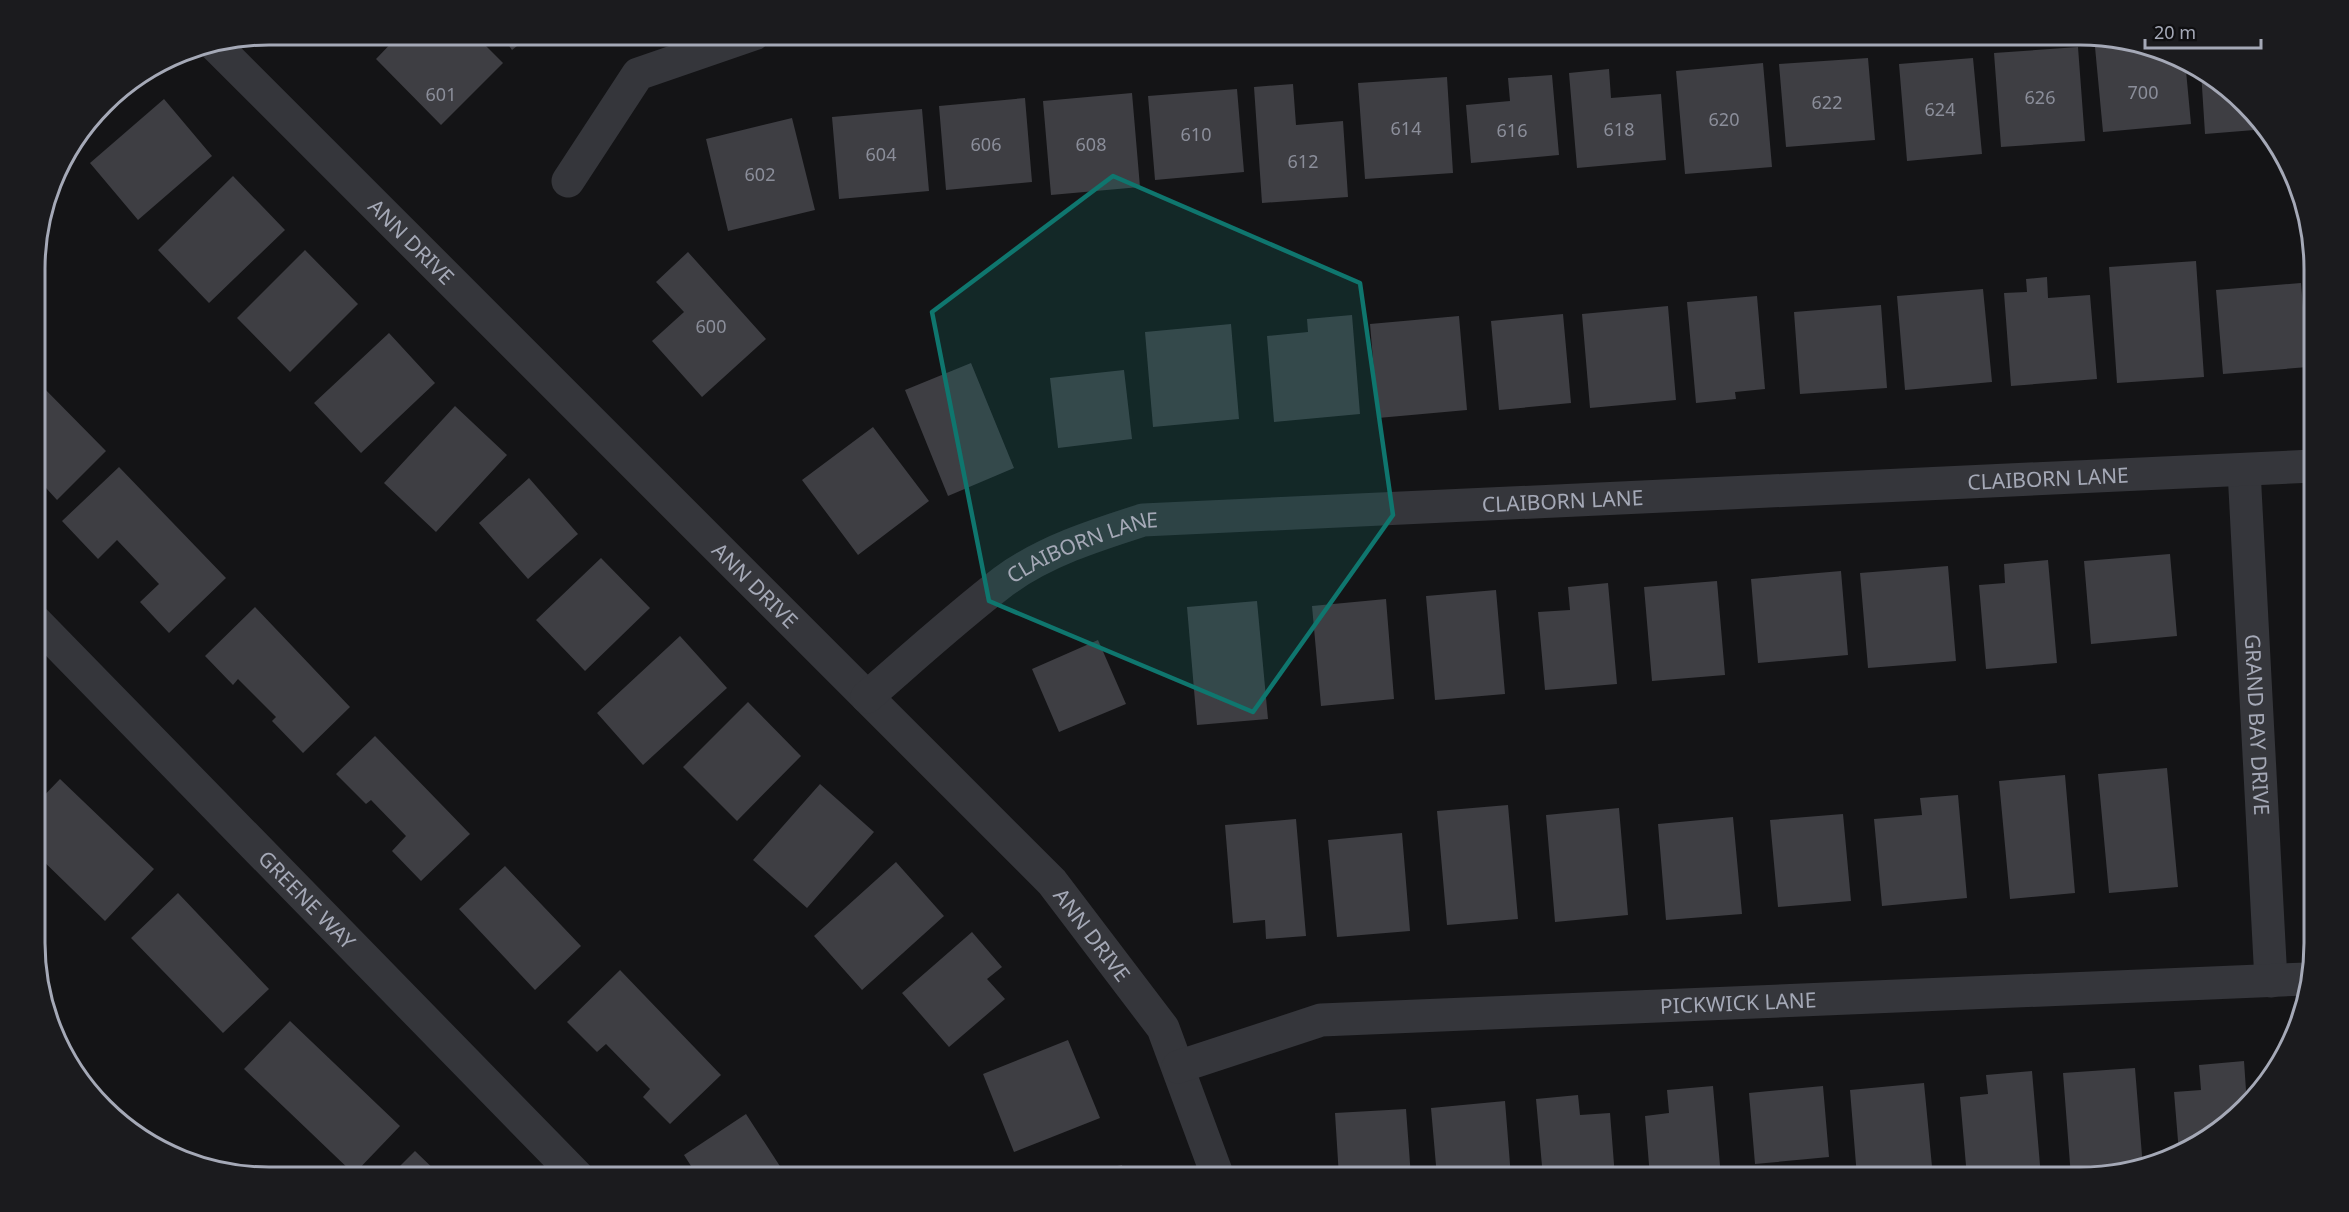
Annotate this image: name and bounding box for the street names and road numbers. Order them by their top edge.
street label: ANN DRIVE [363,193,461,291]
street label: CLAIBORN LANE [1967,461,2129,496]
street label: CLAIBORN LANE [1481,483,1644,518]
street label: CLAIBORN LANE [1001,505,1158,589]
street label: ANN DRIVE [706,536,804,634]
street label: GRAND BAY DRIVE [2239,633,2276,816]
street label: GREENE WAY [252,844,362,955]
street label: ANN DRIVE [1047,882,1137,987]
street label: PICKWICK LANE [1659,985,1817,1020]

